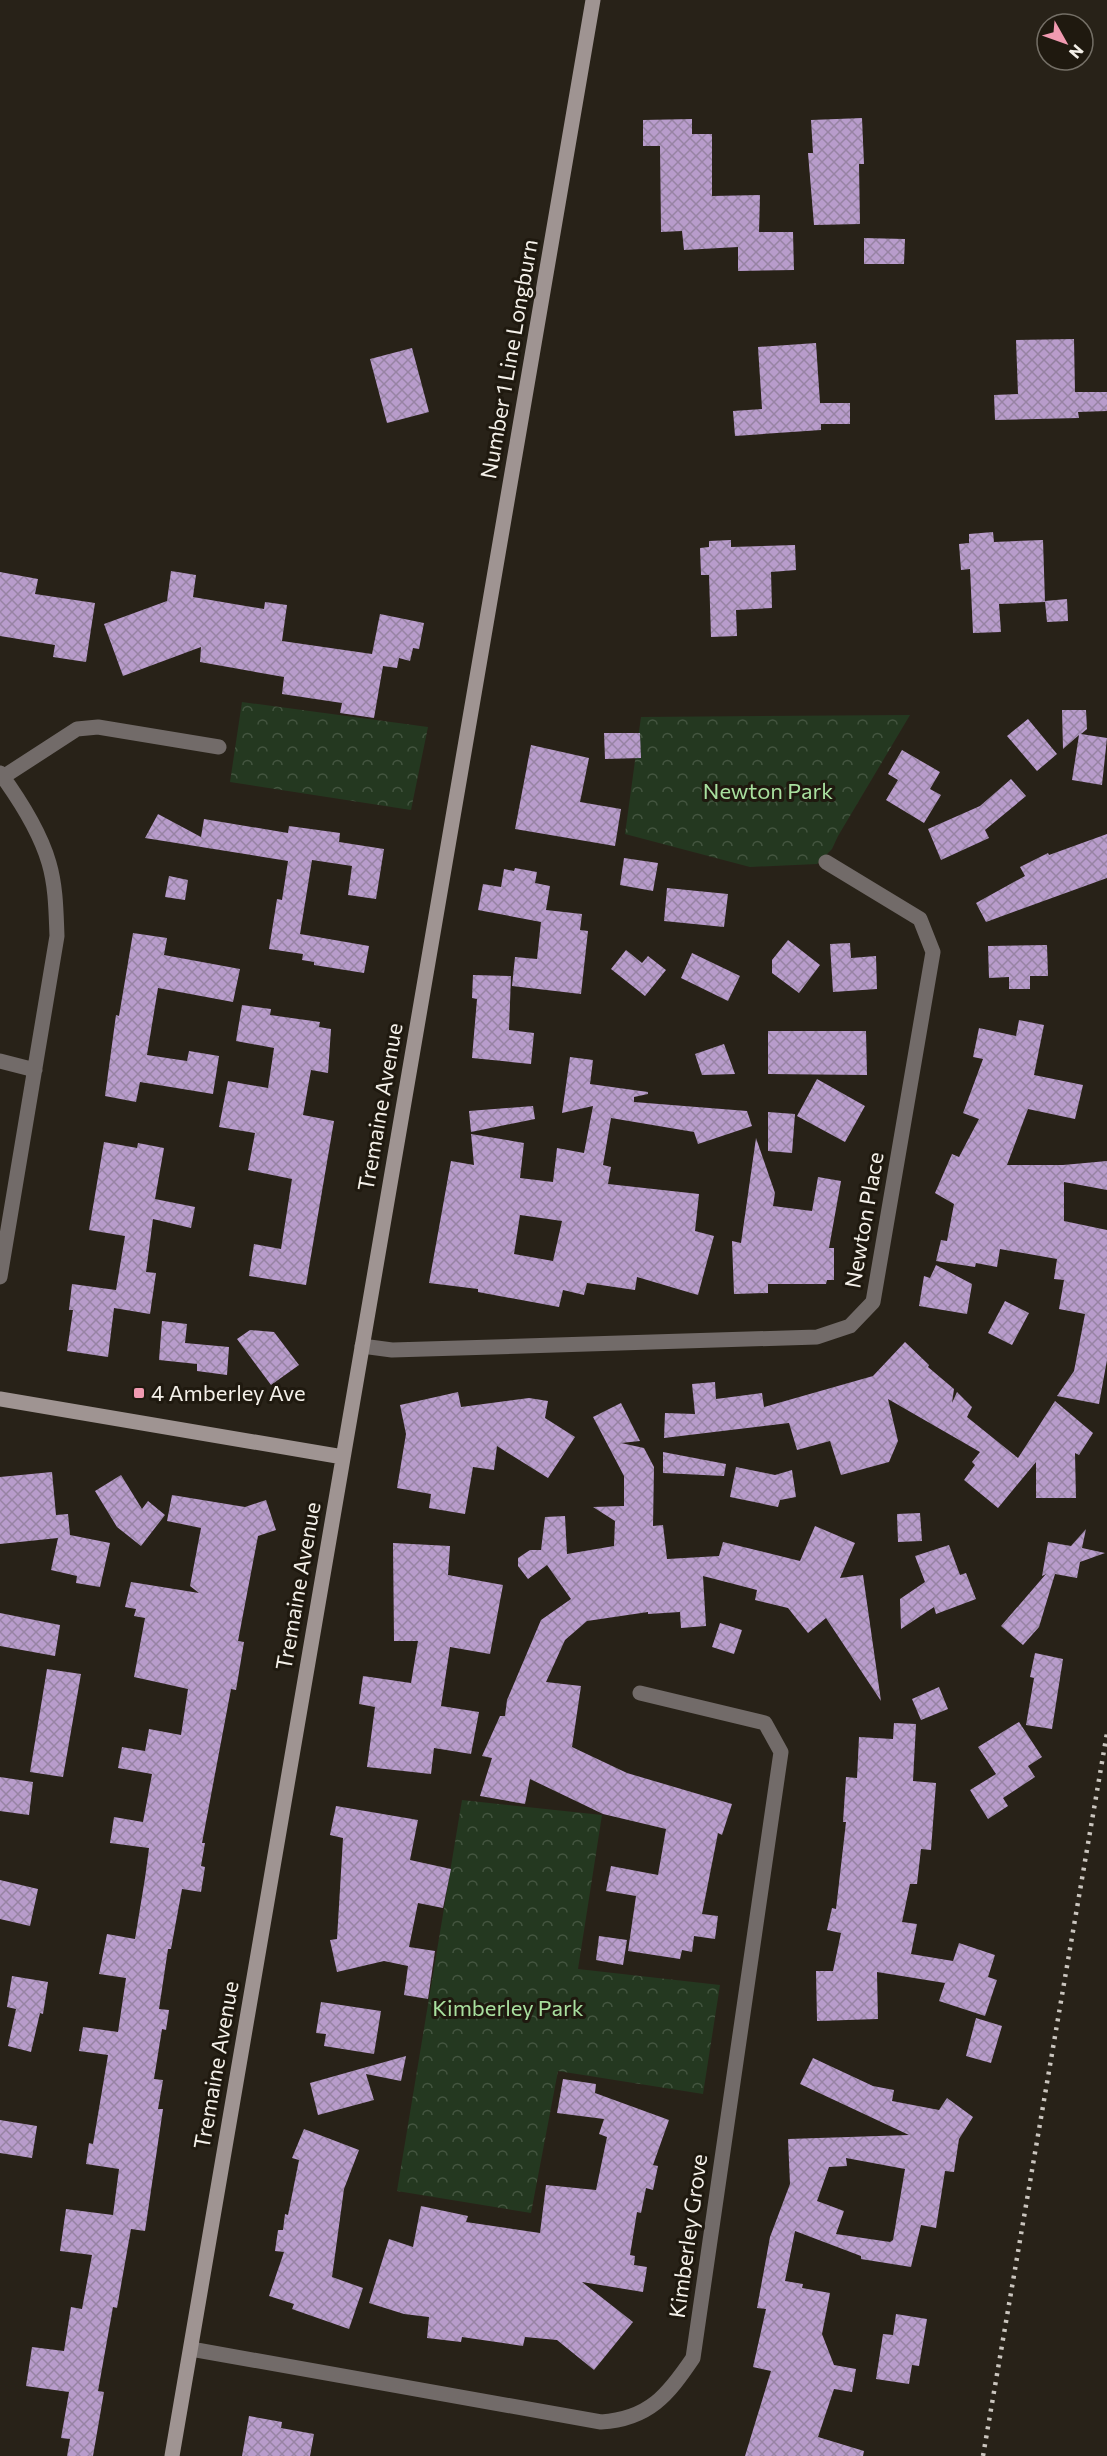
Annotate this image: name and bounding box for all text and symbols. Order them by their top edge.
north arrow [1035,12,1095,72]
text: N [1066,41,1088,63]
street label: Number 1 Line Longburn [474,237,543,481]
park label: Newton Park [703,777,833,804]
street label: Tremaine Avenue [351,1021,408,1193]
street label: Newton Place [838,1150,889,1290]
place label: 4 Amberley Ave [151,1379,306,1406]
marker: 4 Amberley Ave [132,1386,146,1400]
street label: Tremaine Avenue [269,1500,326,1672]
street label: Tremaine Avenue [187,1979,244,2151]
park label: Kimberley Park [432,1994,584,2021]
street label: Kimberley Grove [663,2152,712,2320]

